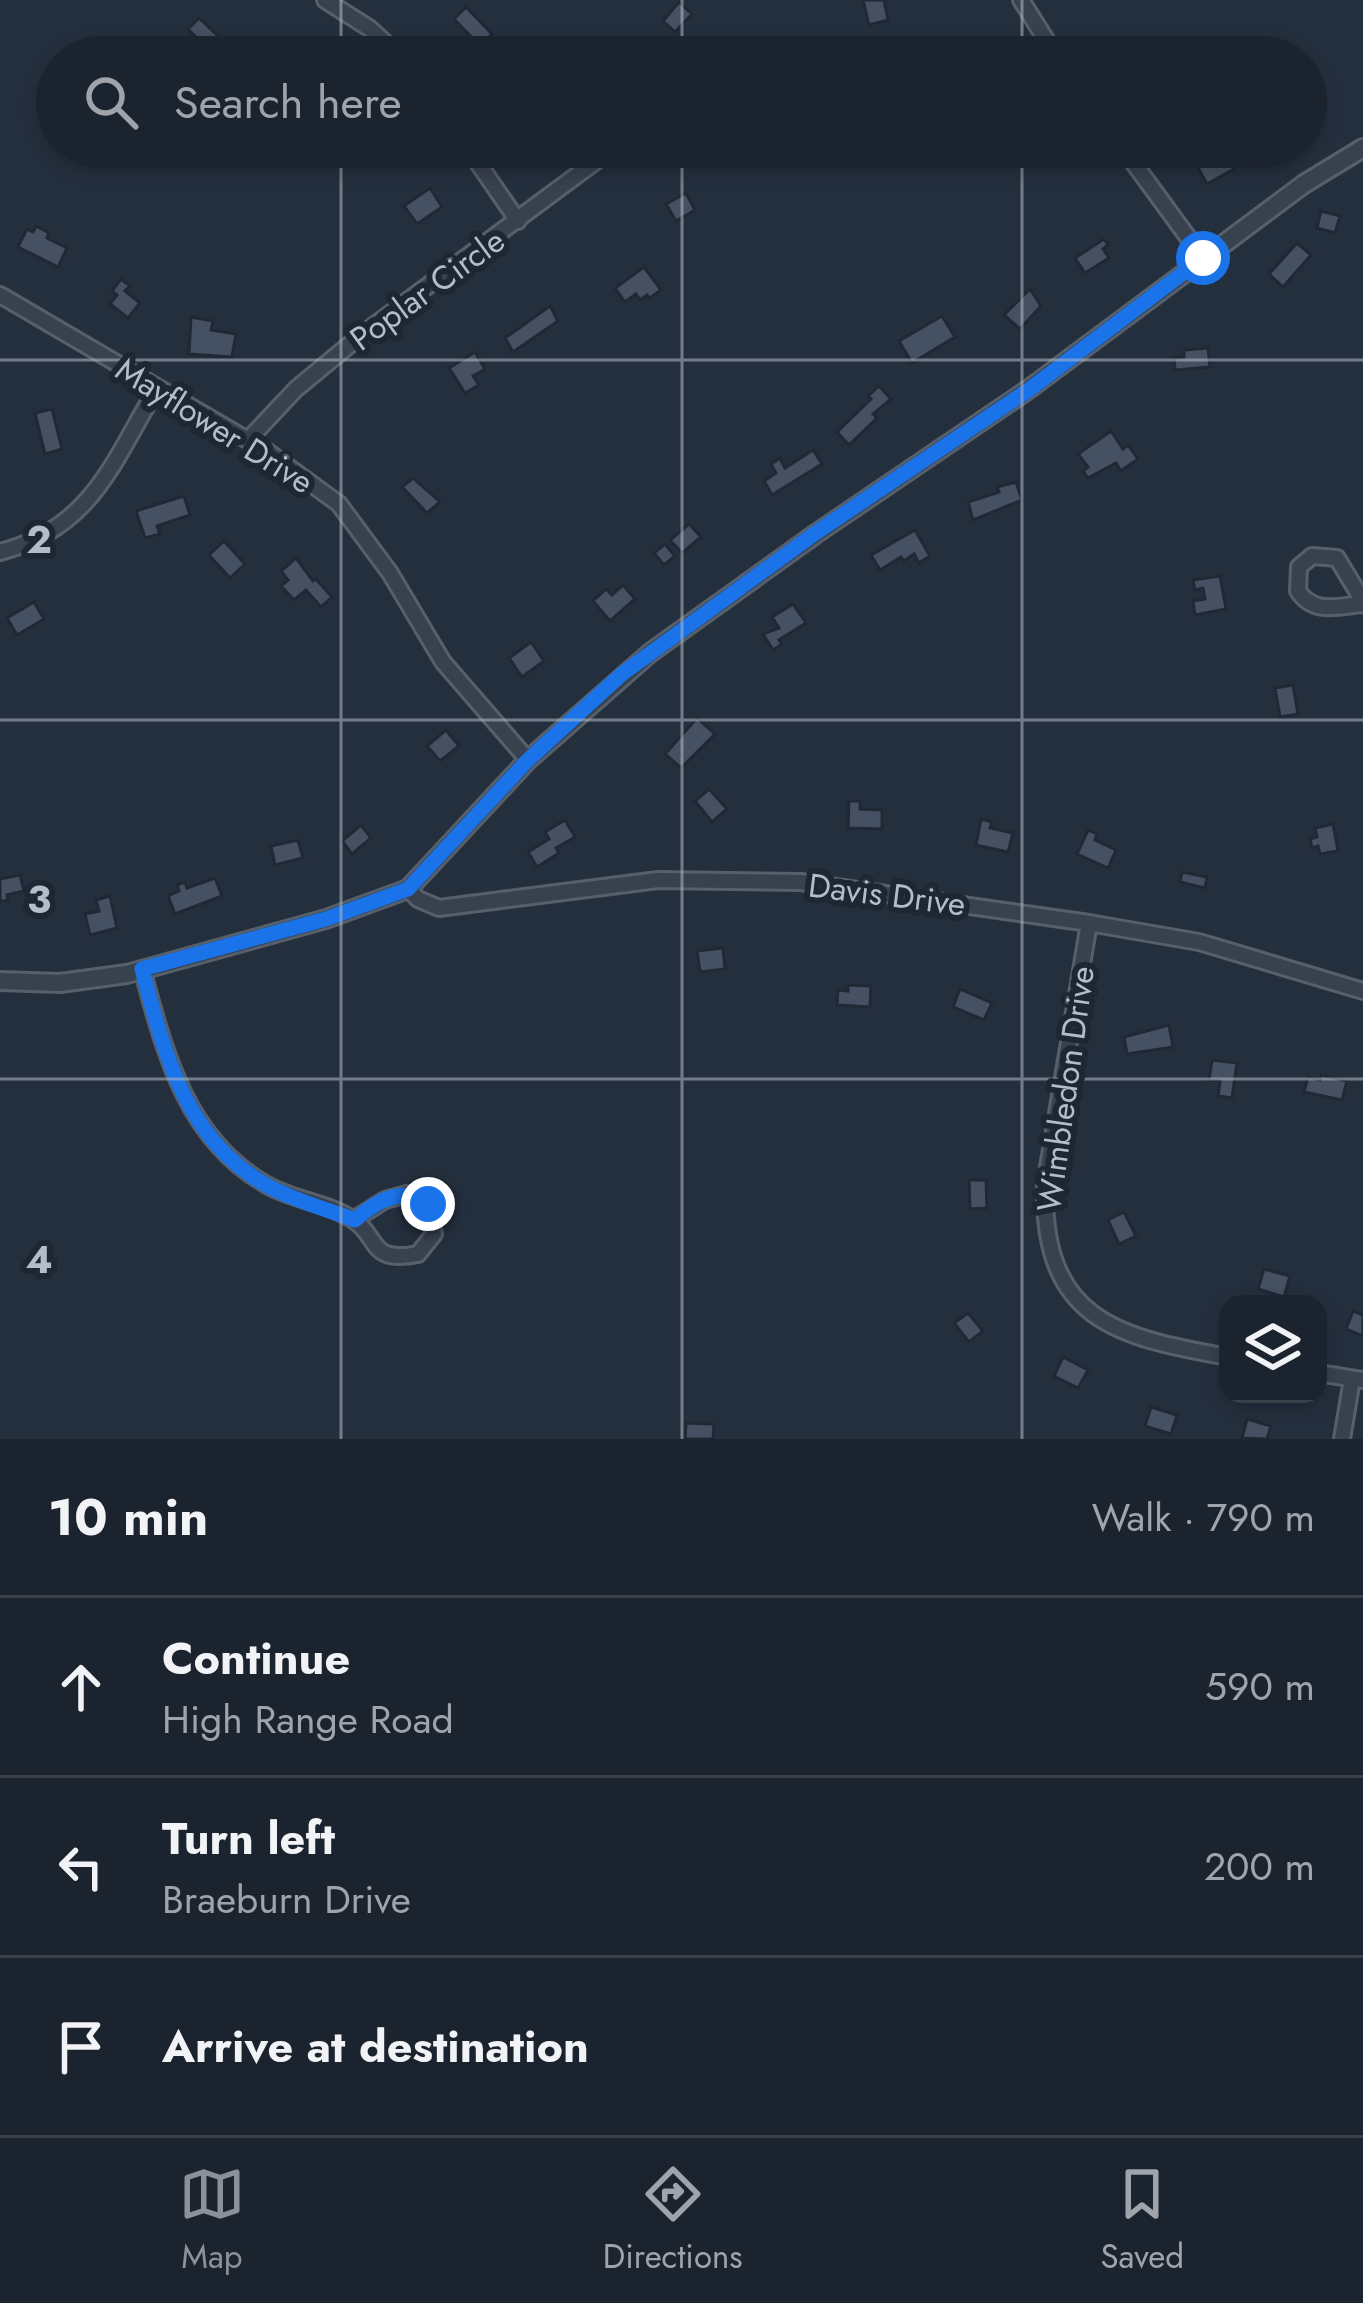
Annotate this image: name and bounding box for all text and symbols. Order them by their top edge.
search box [36,36,1327,168]
icon: search [78,69,144,135]
text: Search here [174,70,402,135]
street label: Poplar Circle [340,217,514,362]
route start [1176,231,1230,285]
street label: Mayflower Drive [107,346,323,505]
text: 2 [26,511,52,568]
street label: Davis Drive [806,862,968,927]
text: 3 [27,871,51,928]
street label: Wimbledon Drive [1025,963,1106,1215]
route end [401,1177,455,1231]
text: 4 [25,1231,53,1288]
map controls [1219,1295,1327,1403]
button: layers [1219,1295,1327,1403]
text: 10 min [48,1480,208,1554]
text: Walk · 790 m [1092,1489,1315,1546]
text: Continue [162,1626,350,1691]
icon: ahead [48,1654,114,1720]
text: 590 m [1205,1658,1315,1715]
text: High Range Road [162,1691,454,1748]
text: Turn left [162,1806,335,1871]
icon: left [48,1834,114,1900]
text: 200 m [1204,1838,1315,1895]
text: Braeburn Drive [162,1871,411,1928]
icon: arrive [48,2014,114,2080]
text: Arrive at destination [162,2014,589,2079]
tab: Map [179,2161,245,2280]
tab: Directions [603,2161,743,2280]
tab: Saved [1100,2161,1184,2280]

